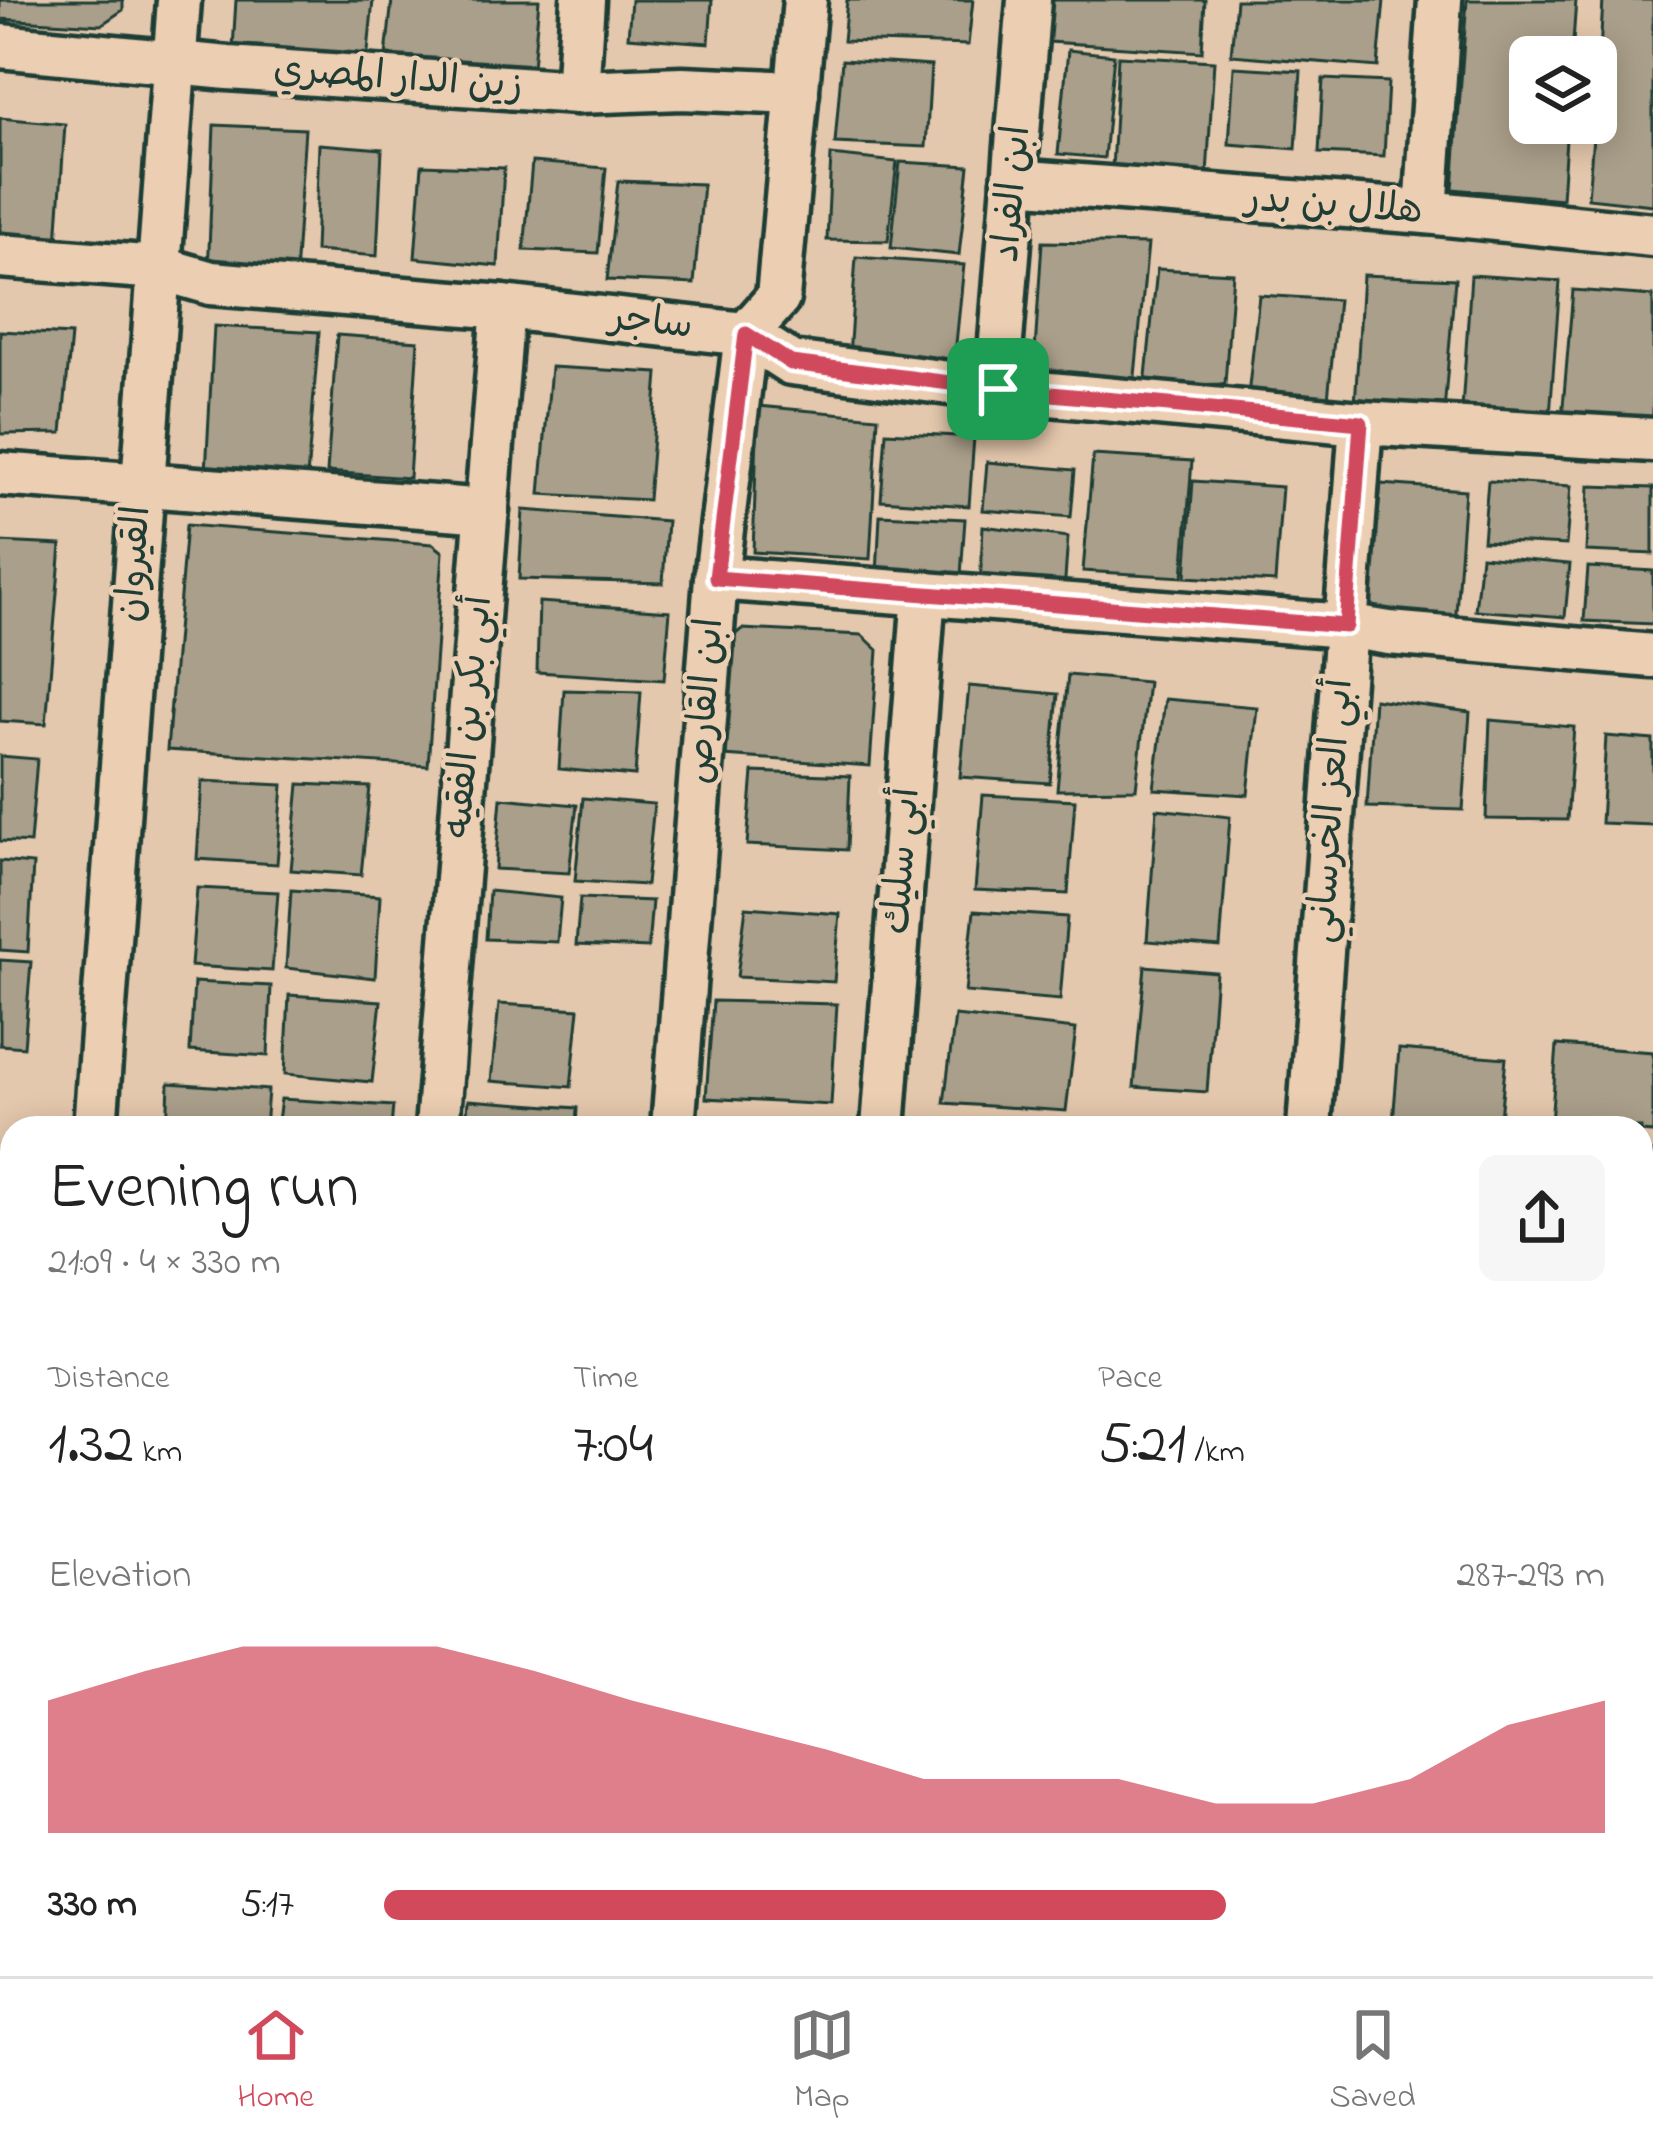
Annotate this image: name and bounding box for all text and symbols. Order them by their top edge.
map controls [1509,36,1617,144]
button: layers [1509,36,1617,144]
street label: زين الدار المصري [271,42,525,116]
street label: ابن الفراد [979,123,1047,265]
street label: هلال بن بدر [1240,171,1425,241]
street label: ساجر [603,290,696,356]
pin [947,338,1049,440]
icon: arrive [965,356,1031,422]
street label: القيروان [103,504,167,624]
street label: أبي بكر بن الفقيه [431,593,510,841]
street label: ابن القارص [672,616,740,786]
street label: أبي العز الخرساني [1294,676,1371,945]
street label: أبي سليك [869,785,938,936]
text: Evening run [48,1142,359,1238]
button: share [1479,1155,1605,1281]
text: 21:09 · 4 × 330 m [48,1235,281,1292]
text: Distance [48,1355,170,1403]
text: Time [573,1355,638,1403]
text: Pace [1098,1355,1162,1403]
text: 1.32 [48,1403,134,1490]
text: 7:04 [573,1403,653,1490]
text: 5:21 [1098,1403,1186,1490]
text: km [134,1429,182,1477]
text: /km [1186,1429,1245,1477]
text: Elevation [48,1548,191,1605]
text: 287–293 m [1456,1548,1605,1605]
text: 330 m [48,1877,137,1934]
text: 5:17 [240,1877,294,1934]
tab: Home [237,2002,314,2122]
tab: Map [789,2002,855,2122]
tab: Saved [1330,2002,1416,2122]

